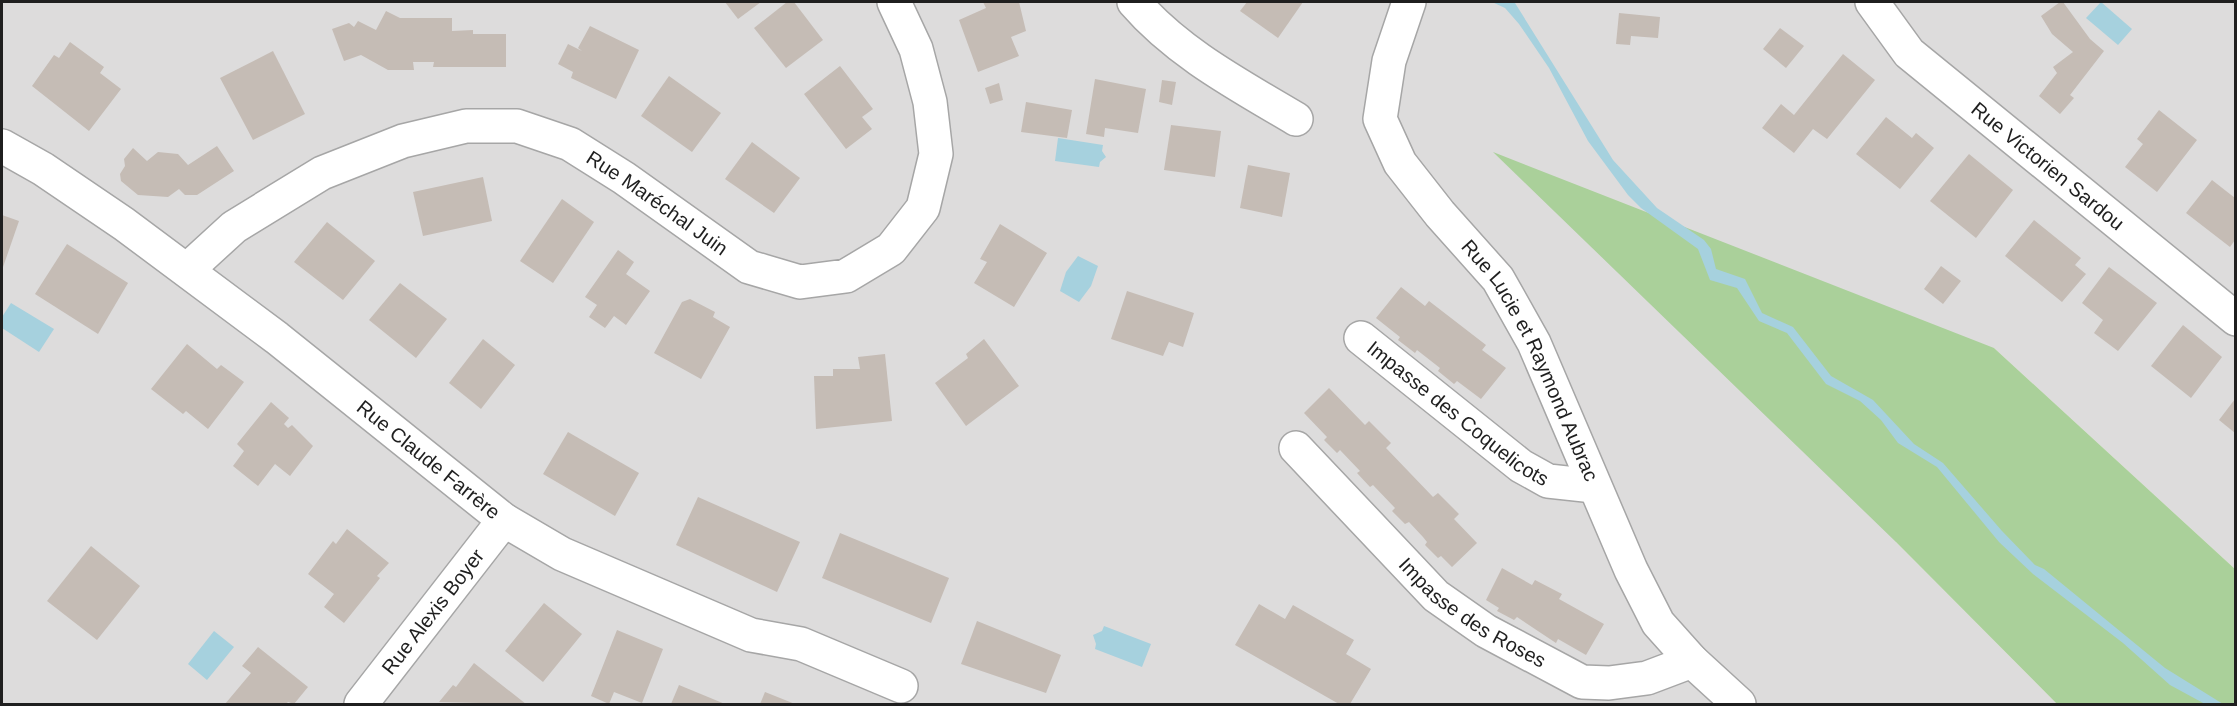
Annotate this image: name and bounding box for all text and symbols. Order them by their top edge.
street label: Rue Victorien Sardou [1967,98,2128,234]
street label: Rue Maréchal Juin [583,146,732,259]
street label: Rue Lucie et Raymond Aubrac [1457,235,1603,484]
street label: Impasse des Coquelicots [1363,336,1552,490]
street label: Rue Claude Farrère [353,396,504,523]
street label: Rue Alexis Boyer [377,544,488,679]
street label: Impasse des Roses [1395,553,1550,672]

